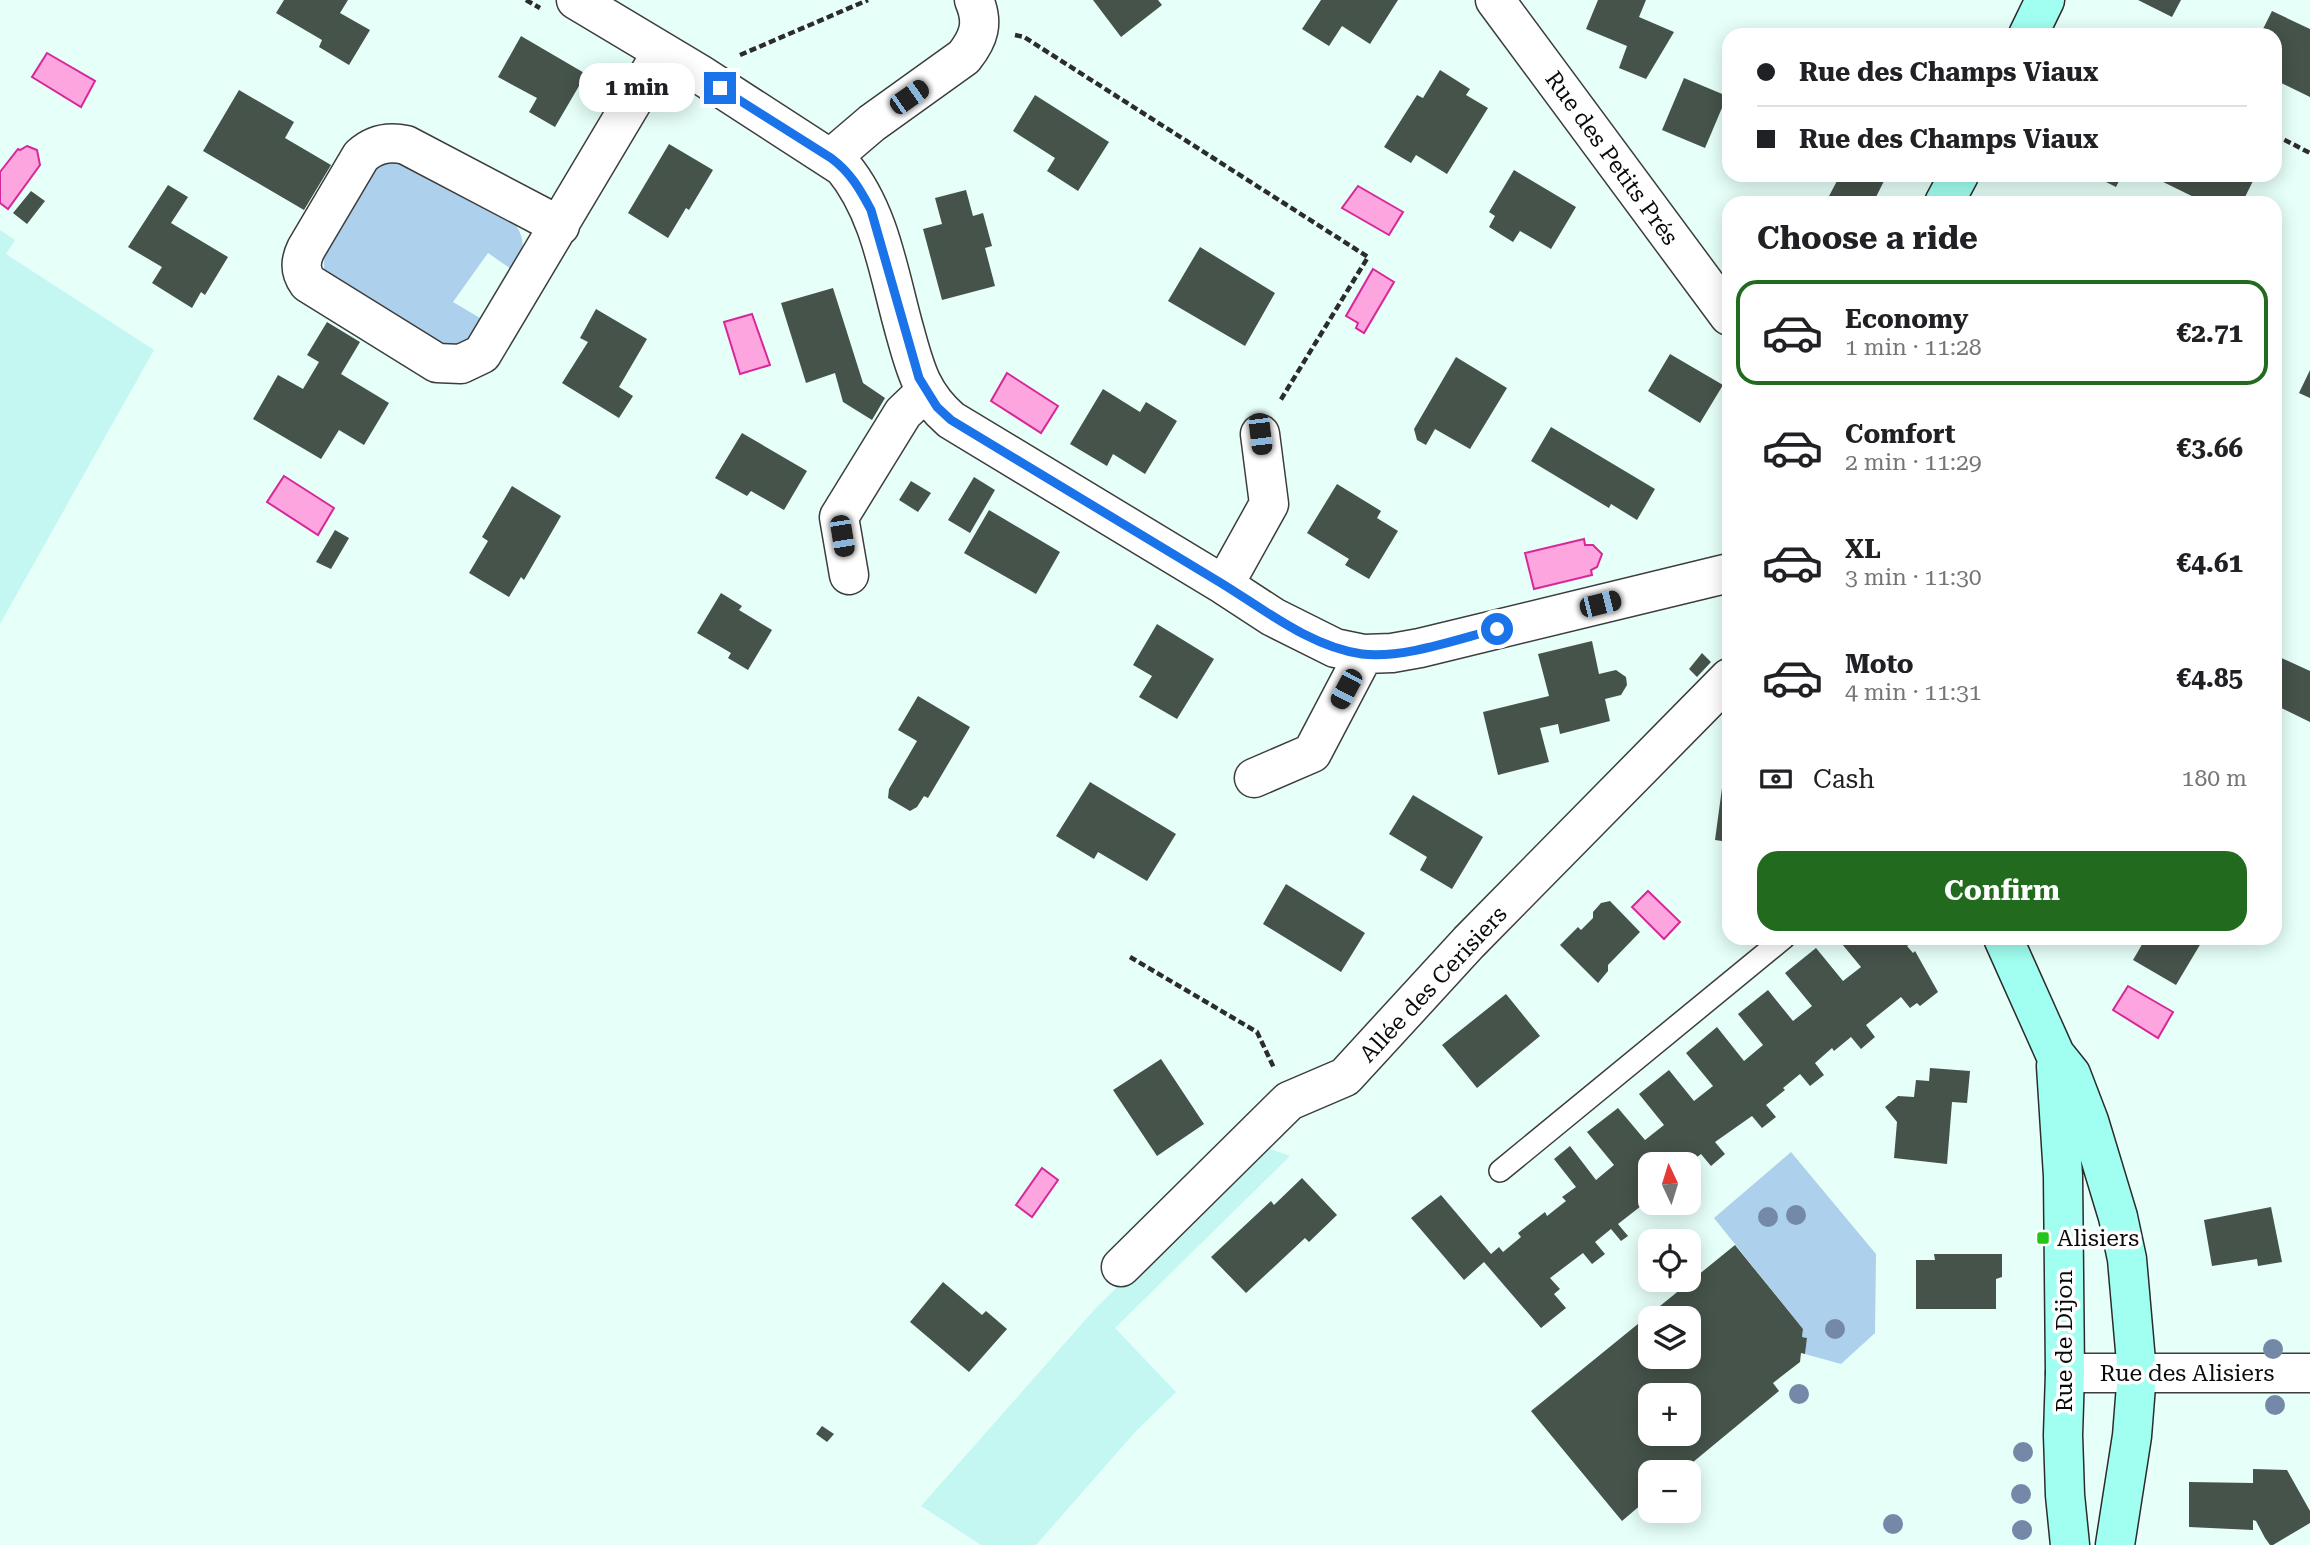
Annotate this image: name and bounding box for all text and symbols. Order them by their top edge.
text: Rue des Champs Viaux [1799,57,2098,87]
callout: 1 min [580,64,696,112]
street label: Rue des Petits Prés [1539,66,1684,251]
route end [704,72,736,104]
text: 1 min [605,74,669,101]
car [886,76,933,118]
text: Rue des Champs Viaux [1799,124,2098,154]
text: Choose a ride [1757,219,1978,257]
icon: car [1761,301,1824,364]
text: Economy [1845,304,1968,334]
text: €2.71 [2177,318,2243,348]
text: 1 min · 11:28 [1845,334,1982,361]
car [1248,412,1273,456]
icon: car [1761,416,1824,479]
text: Comfort [1845,419,1955,449]
text: €3.66 [2177,433,2243,463]
text: 2 min · 11:29 [1845,449,1982,476]
car [829,514,856,558]
icon: car [1761,531,1824,594]
text: XL [1845,534,1881,564]
text: €4.61 [2177,548,2243,578]
text: 3 min · 11:30 [1845,564,1982,591]
car [1578,589,1623,619]
route start [1481,613,1513,645]
icon: car [1761,646,1824,709]
text: Moto [1845,649,1914,679]
text: €4.85 [2177,663,2243,693]
car [1327,666,1366,712]
text: 4 min · 11:31 [1845,679,1982,706]
icon: cash [1757,760,1795,798]
text: Cash [1813,764,1875,794]
text: 180 m [2182,765,2247,792]
button: Confirm [1757,851,2247,931]
street label: Allée des Cerisiers [1354,901,1513,1068]
north arrow [1638,1152,1701,1214]
map controls [1638,1152,1701,1523]
place label: Alisiers [2057,1225,2139,1252]
button: locate [1638,1229,1701,1292]
marker: Alisiers [2035,1230,2051,1246]
street label: Rue de Dijon [2051,1270,2078,1412]
button: layers [1638,1306,1701,1369]
street label: Rue des Alisiers [2100,1360,2274,1387]
button: + [1638,1383,1701,1446]
button: − [1638,1460,1701,1523]

